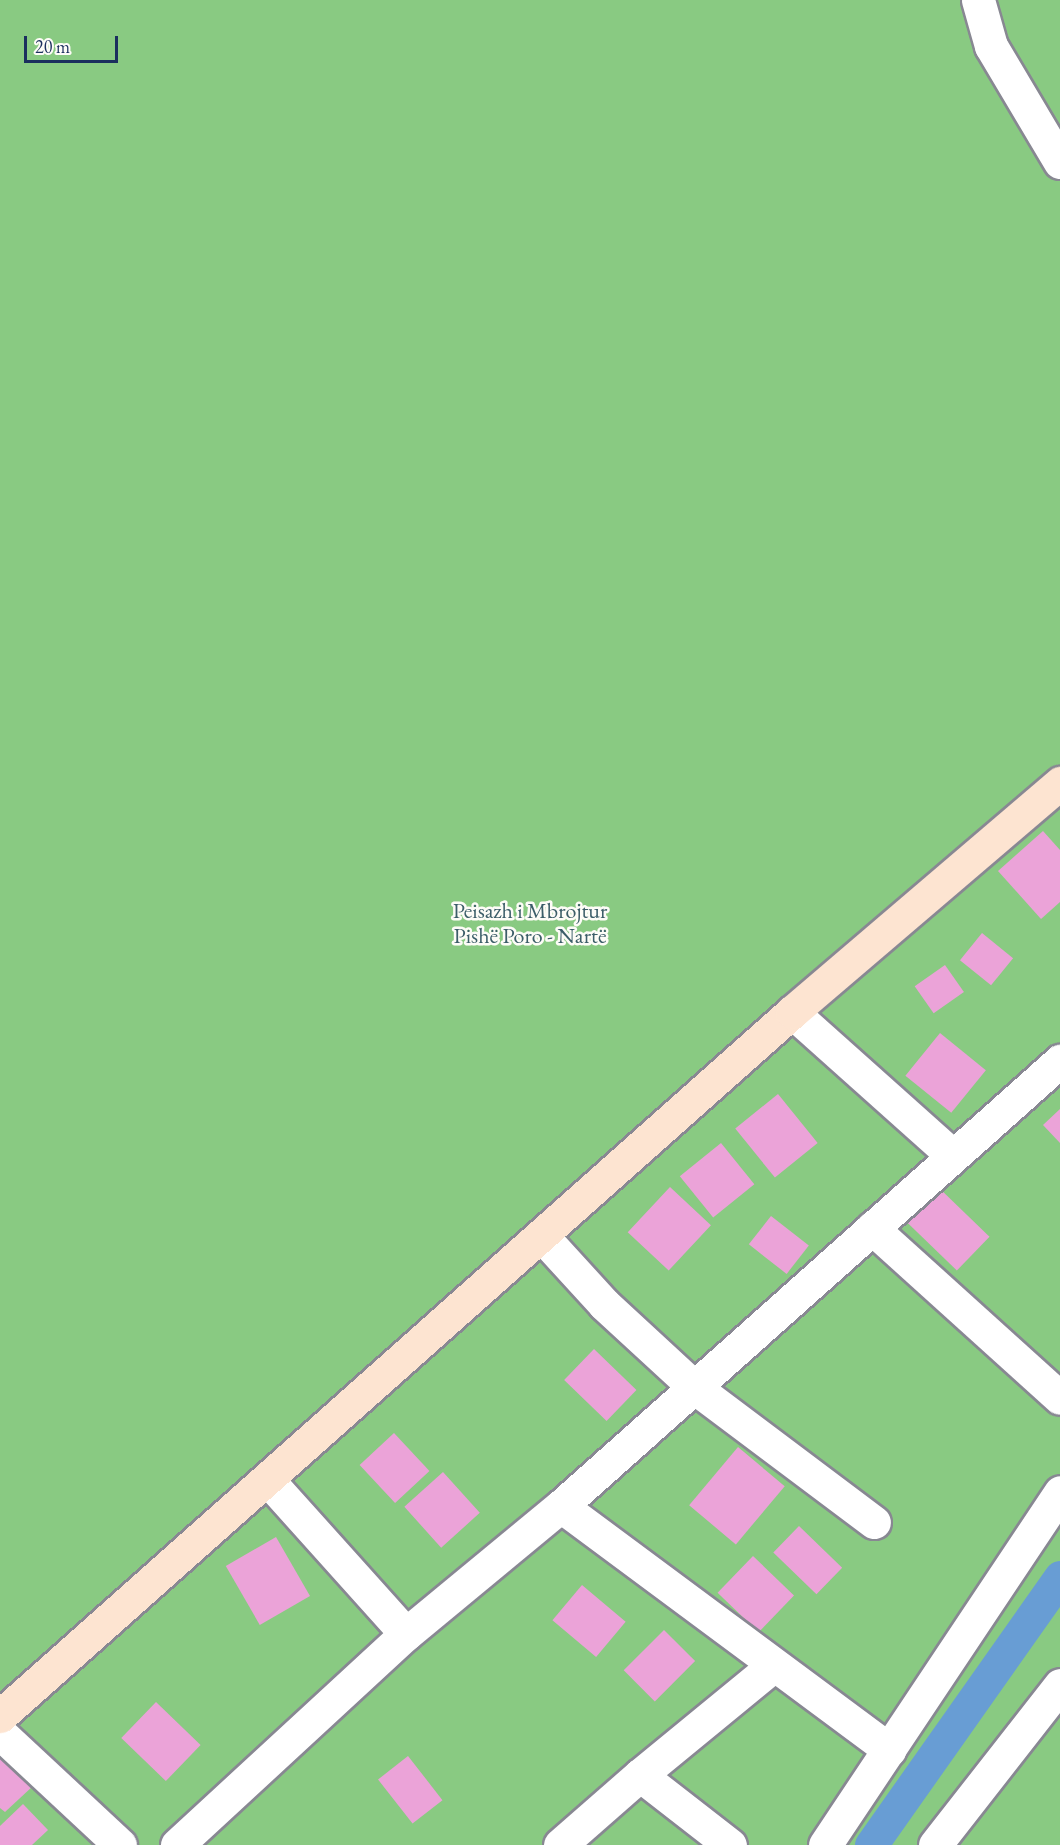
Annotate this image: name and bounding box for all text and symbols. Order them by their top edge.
scale bar [27,24,122,62]
text: 20 m [35,35,70,58]
park label: Peisazh i Mbrojtur Pishë Poro - Nartë [453,897,607,948]

